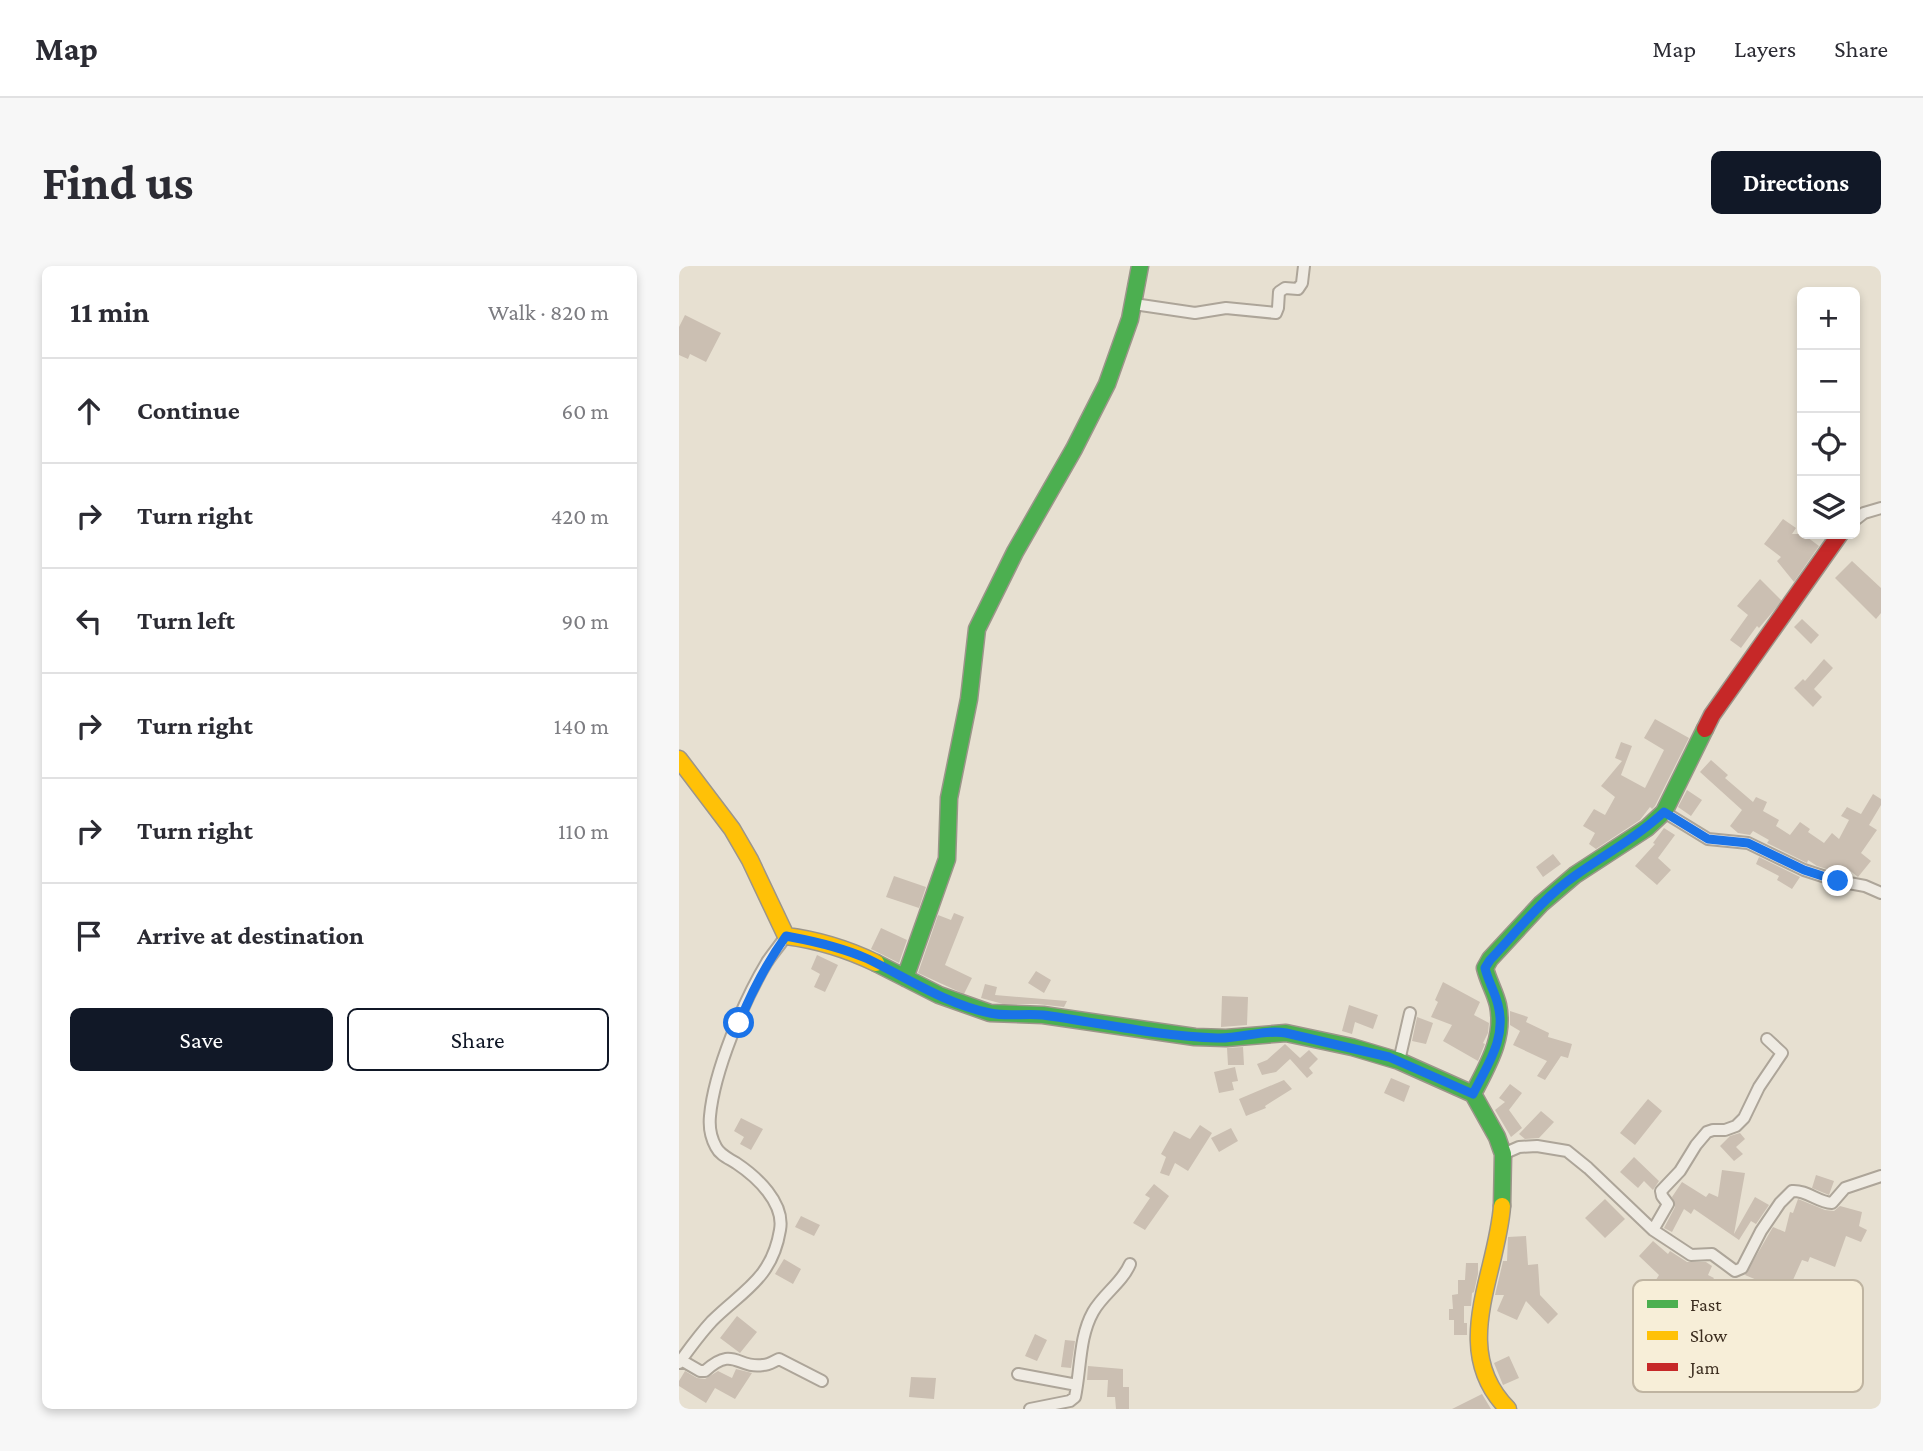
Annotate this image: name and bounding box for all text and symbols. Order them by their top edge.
text: Map [35,30,98,67]
text: Map [1652,35,1696,62]
text: Layers [1734,35,1796,62]
text: Share [1834,35,1888,62]
button: Directions [1711,151,1881,214]
text: Find us [42,155,194,210]
map controls [1797,287,1860,539]
button: + [1797,287,1860,350]
text: 11 min [70,295,150,328]
text: Walk · 820 m [488,299,609,325]
button: − [1797,350,1860,413]
icon: ahead [70,392,108,430]
text: Continue [137,396,240,425]
text: 60 m [562,398,609,424]
button: locate [1797,413,1860,476]
button: layers [1797,476,1860,539]
icon: right [70,497,108,535]
text: Turn right [137,501,253,530]
text: 420 m [551,503,609,529]
icon: left [70,602,108,640]
text: Turn left [137,606,235,635]
text: 90 m [562,608,609,634]
icon: right [70,707,108,745]
text: Turn right [137,711,253,740]
text: 140 m [554,713,609,739]
icon: right [70,812,108,850]
text: Turn right [137,816,253,845]
text: 110 m [558,818,609,844]
route end [1822,865,1853,896]
icon: arrive [70,917,108,955]
text: Arrive at destination [137,921,364,950]
route start [723,1007,754,1038]
button: Save [70,1008,333,1071]
button: Share [347,1008,609,1071]
legend [1633,1280,1863,1392]
text: Fast [1690,1294,1722,1315]
text: Slow [1690,1325,1727,1346]
text: Jam [1688,1357,1720,1378]

